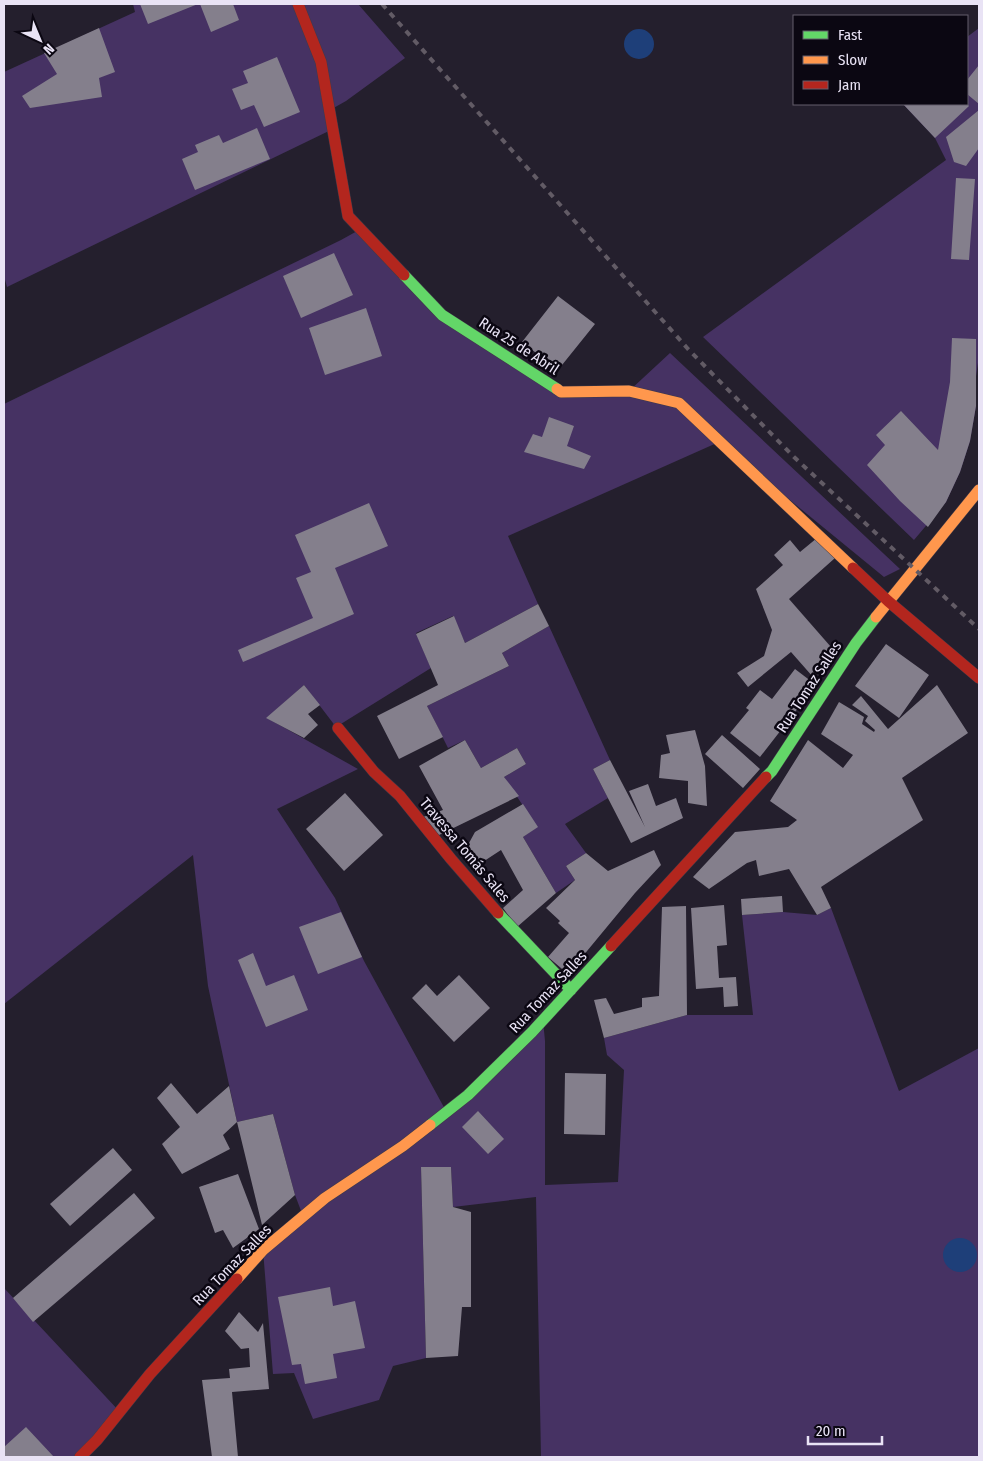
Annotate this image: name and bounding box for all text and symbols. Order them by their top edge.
north arrow [15,15,65,65]
legend [793,15,968,105]
text: Fast [838,26,862,44]
text: N [40,40,58,58]
text: Slow [838,51,867,69]
text: Jam [838,76,861,94]
street label: Rua 25 de Abril [476,313,562,379]
street label: Rua Tomaz Salles [773,638,845,736]
street label: Travessa Tomás Sales [416,794,514,906]
street label: Rua Tomaz Salles [505,947,591,1037]
street label: Rua Tomaz Salles [189,1221,275,1309]
scale bar [808,1414,882,1446]
text: 20 m [816,1422,846,1440]

